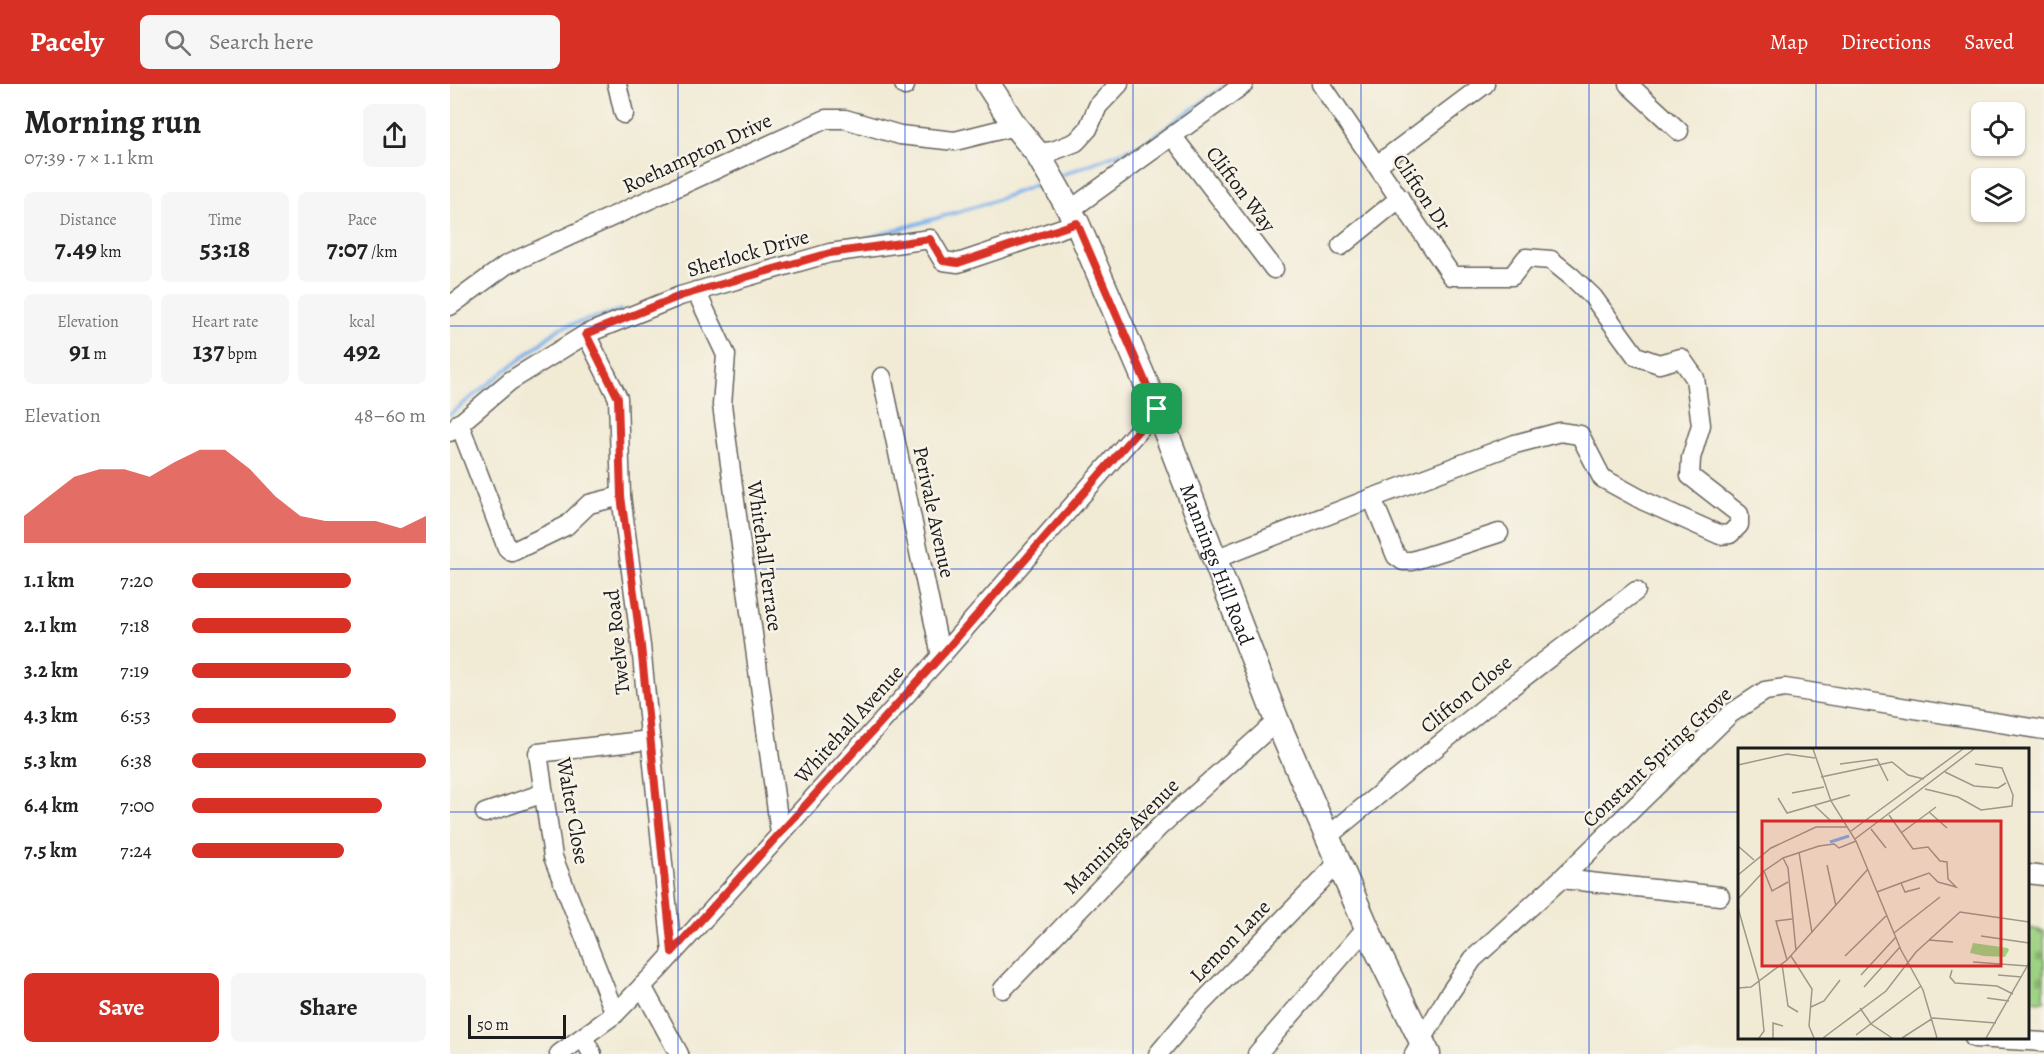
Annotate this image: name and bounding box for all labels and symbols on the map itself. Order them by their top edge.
street label: Roehampton Drive [618,106,776,200]
street label: Clifton Way [1200,140,1283,238]
street label: Clifton Dr [1386,148,1458,236]
street label: Sherlock Drive [684,222,812,284]
pin [1131,383,1182,434]
street label: Perivale Avenue [906,444,962,580]
street label: Whitehall Terrace [740,478,789,633]
street label: Mannings Hill Road [1173,479,1261,649]
street label: Twelve Road [597,587,636,696]
street label: Clifton Close [1414,648,1518,740]
street label: Whitehall Avenue [787,659,910,790]
street label: Constant Spring Grove [1576,680,1738,834]
inset map [1738,748,2029,1039]
street label: Walter Close [550,754,596,867]
street label: Mannings Avenue [1057,772,1185,900]
street label: Lemon Lane [1183,894,1277,988]
scale bar [468,1012,566,1040]

